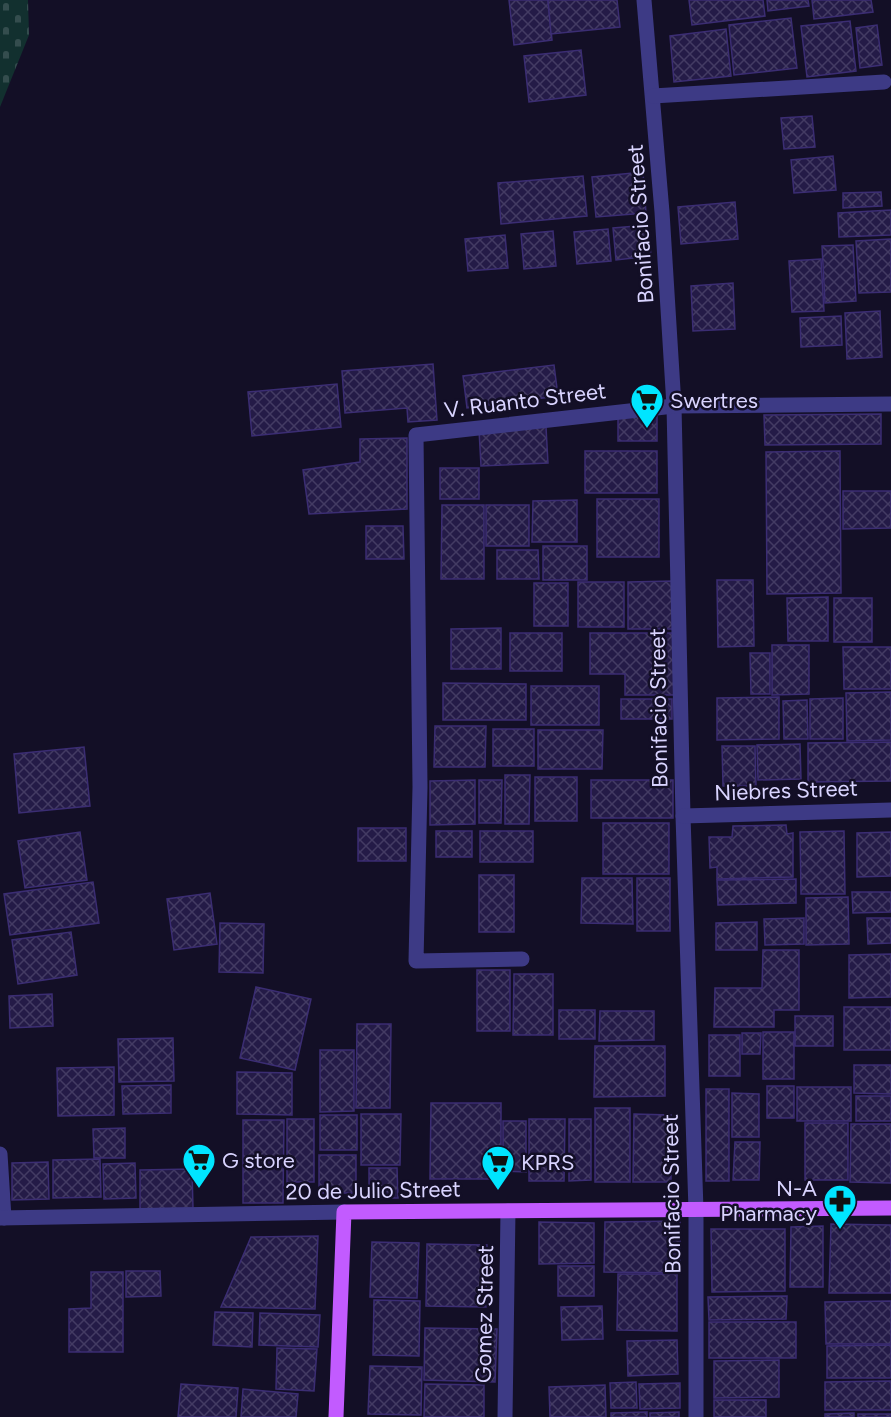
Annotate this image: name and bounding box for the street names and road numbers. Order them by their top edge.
street label: Bonifacio Street [621,143,660,305]
street label: V. Ruanto Street [443,377,608,424]
street label: Bonifacio Street [644,628,673,788]
street label: Niebres Street [714,774,858,807]
street label: Bonifacio Street [657,1114,686,1274]
street label: 20 de Julio Street [285,1175,461,1206]
street label: Gomez Street [470,1245,499,1383]

